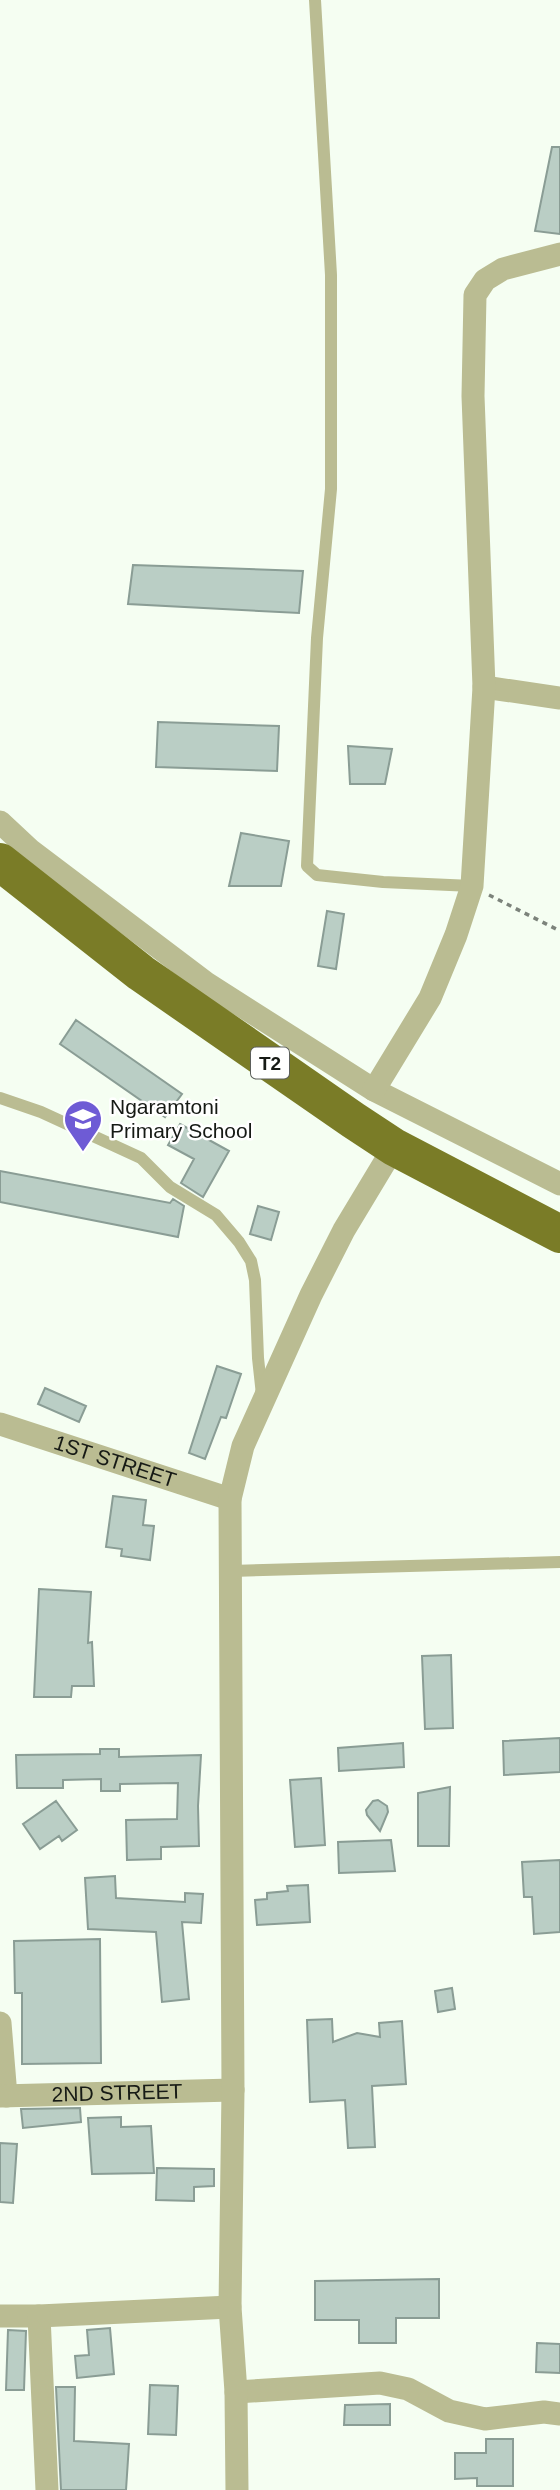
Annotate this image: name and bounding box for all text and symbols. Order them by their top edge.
road number: T2 [251,1048,289,1078]
place label: Ngaramtoni Primary School [110,1095,252,1142]
school or university icon: Ngaramtoni Primary School [62,1098,104,1153]
street label: 1ST STREET [51,1430,179,1492]
street label: 2ND STREET [51,2079,183,2106]

